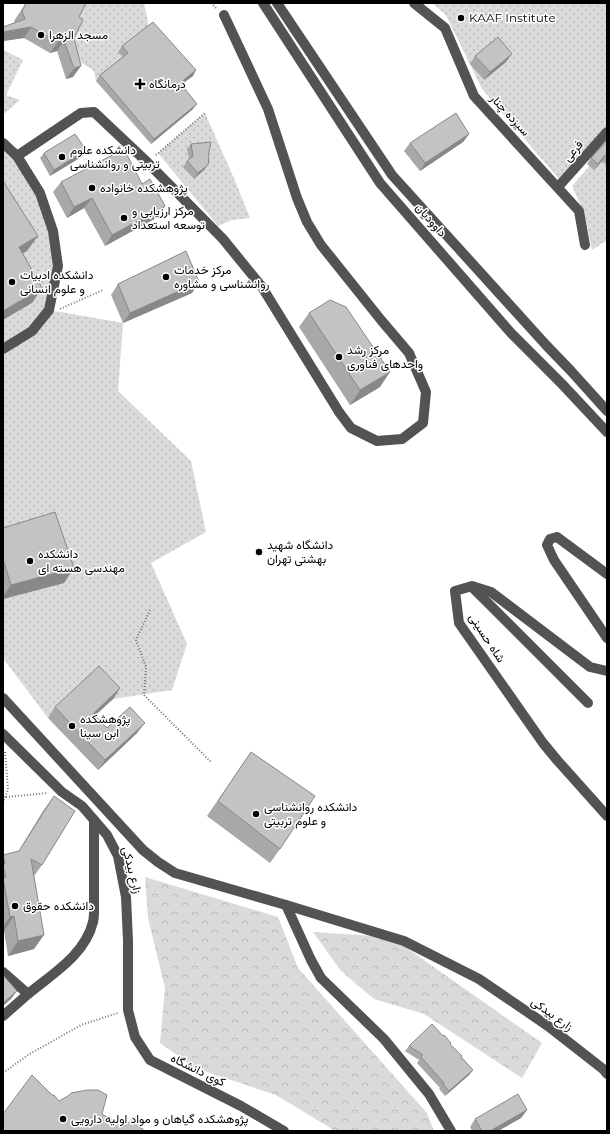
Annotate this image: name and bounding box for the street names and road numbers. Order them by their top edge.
street label: سیزده چنار [486,90,533,139]
street label: فرعی [559,137,587,165]
street label: داوودیان [412,200,450,241]
street label: شاه حسینی [465,610,509,666]
street label: زارع بیدکی [117,845,146,895]
street label: زارع بیدکی [527,993,576,1035]
street label: کوی دانشگاه [168,1050,228,1090]

